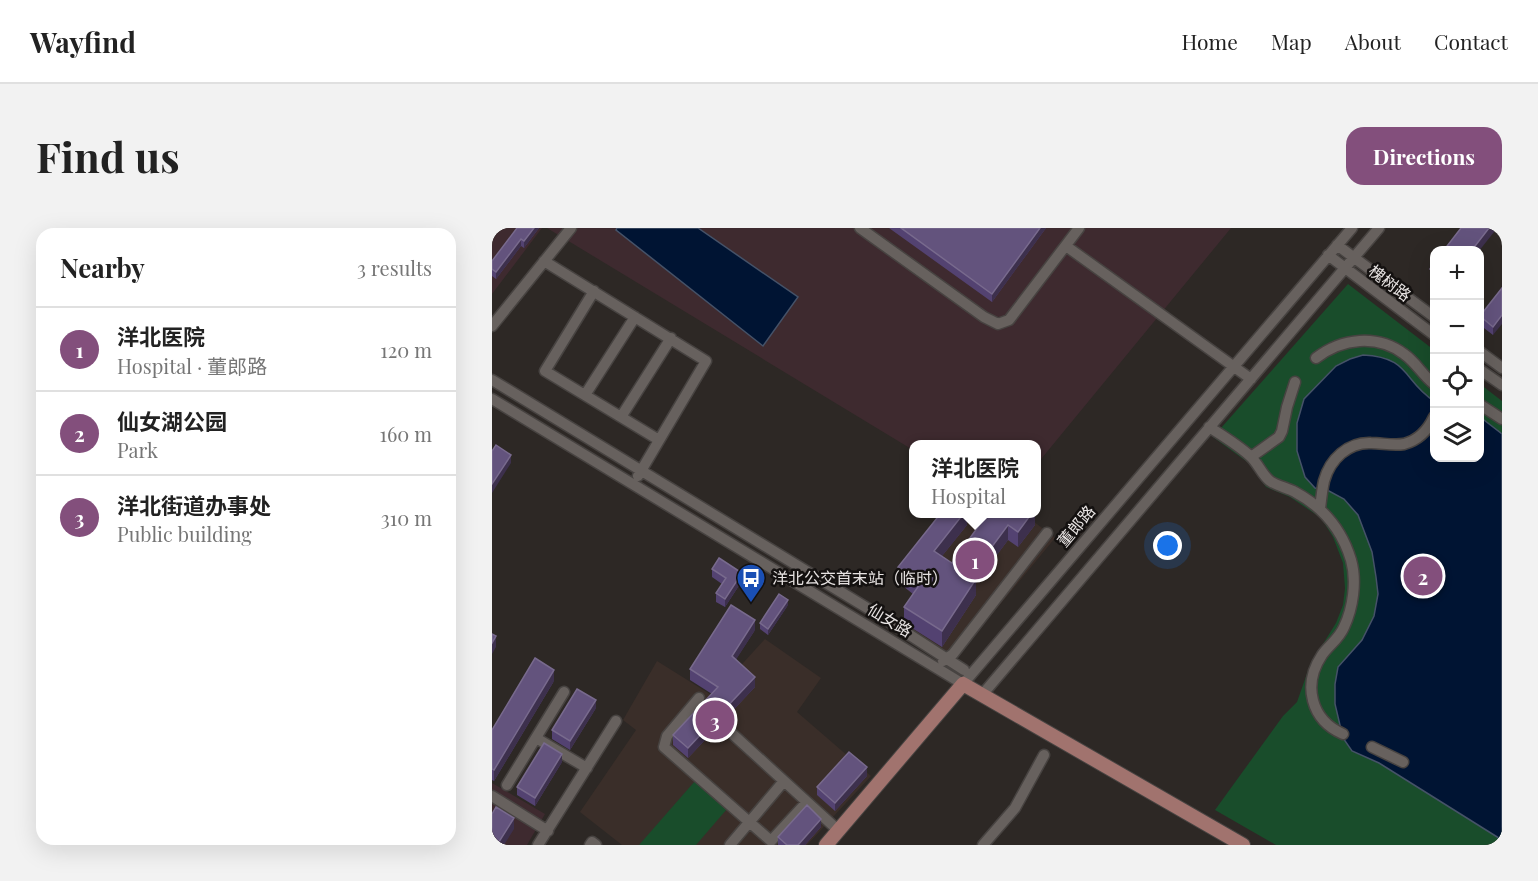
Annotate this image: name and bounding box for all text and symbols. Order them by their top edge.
text: Wayfind [30,23,136,60]
text: Home [1182,27,1238,55]
text: Map [1271,27,1312,55]
text: About [1345,27,1401,55]
text: Contact [1434,27,1508,55]
button: Directions [1346,127,1502,185]
text: Find us [36,128,180,184]
map controls [1430,246,1484,462]
button: + [1430,246,1484,300]
text: Nearby [60,250,145,285]
text: 3 results [357,254,432,281]
street label: 槐树路 [1365,260,1416,305]
button: − [1430,300,1484,354]
text: 洋北医院 [117,321,205,351]
text: 1 [76,336,83,363]
text: 120 m [380,336,432,363]
text: Hospital · 董郎路 [117,352,267,379]
button: locate [1430,354,1484,408]
text: 仙女湖公园 [117,406,227,436]
button: layers [1430,408,1484,462]
text: 2 [74,420,85,447]
text: 160 m [380,420,432,447]
text: Park [117,436,158,463]
popup [909,440,1041,518]
text: 洋北医院 [931,452,1019,482]
text: Hospital [931,482,1006,509]
text: 洋北街道办事处 [117,490,271,520]
street label: 董郎路 [1052,501,1099,551]
text: 3 [75,504,84,531]
text: 310 m [381,504,432,531]
text: Public building [117,520,252,547]
your location [1153,531,1182,560]
pin: 1 [956,538,994,582]
pin: 2 [1404,554,1442,598]
bus stop icon: 洋北公交首末站（临时） [735,562,767,604]
place label: 洋北公交首末站（临时） [772,567,948,588]
street label: 仙女路 [864,598,916,641]
pin: 3 [696,698,734,742]

